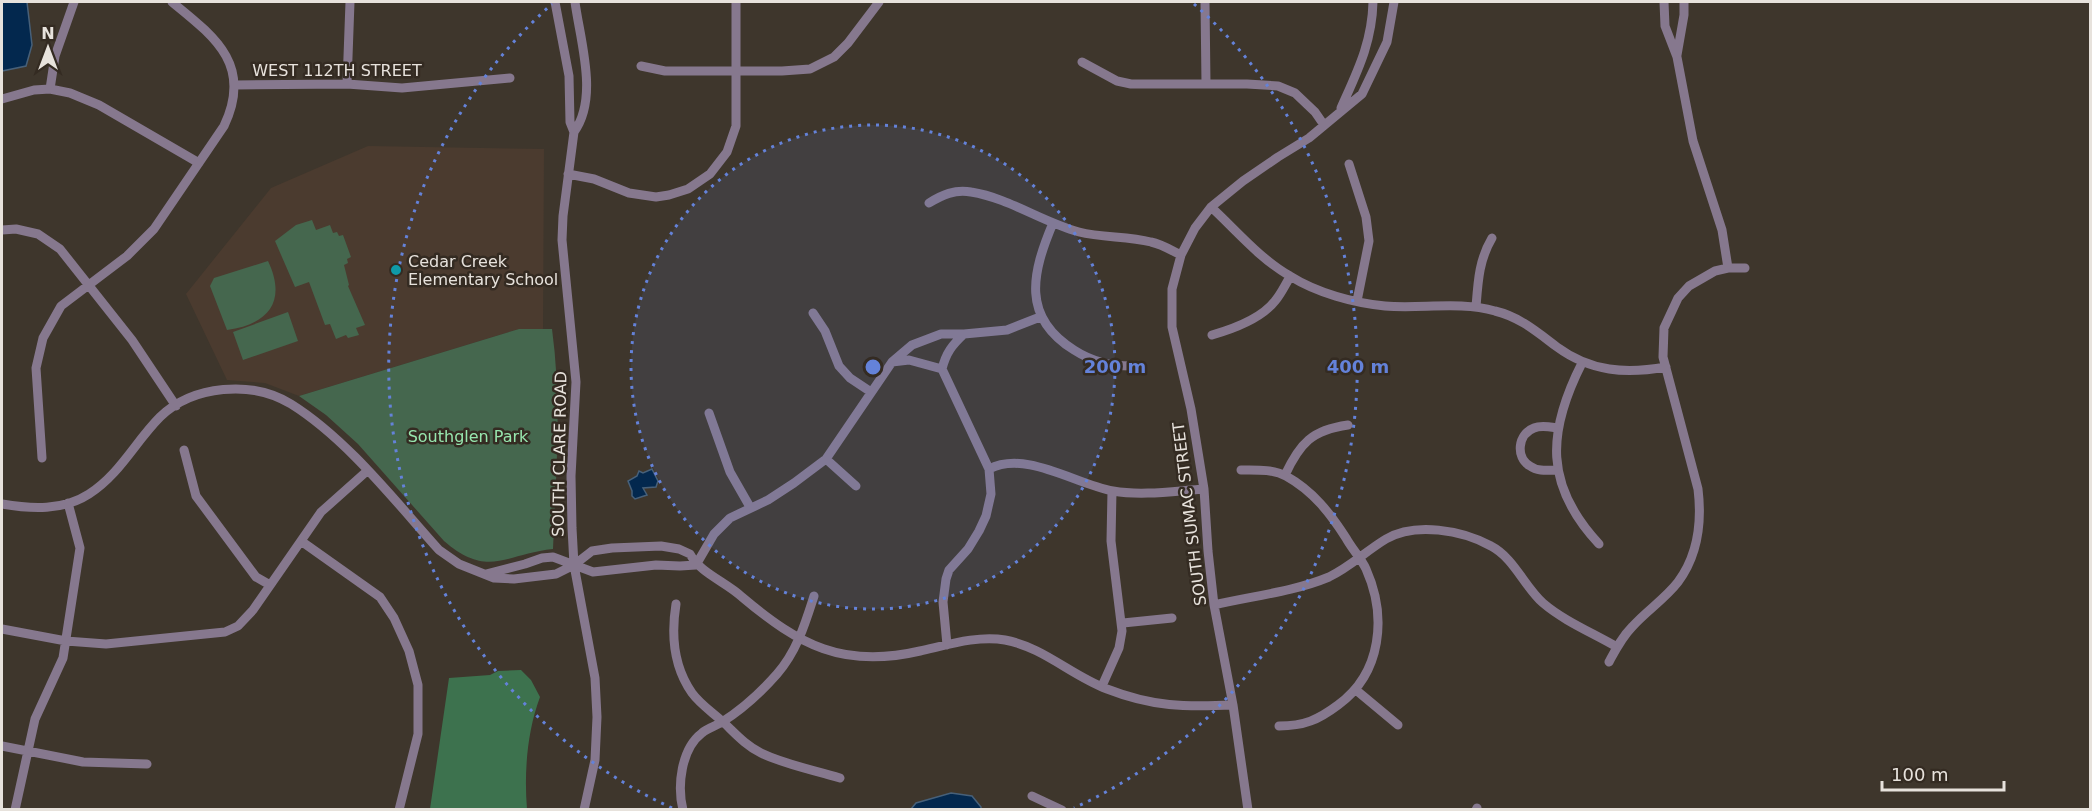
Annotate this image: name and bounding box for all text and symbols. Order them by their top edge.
north arrow [18,18,78,78]
text: N [41,24,55,43]
street label: WEST 112TH STREET [252,61,422,80]
place label: Cedar Creek Elementary School [408,252,558,289]
marker: Cedar Creek Elementary School [389,263,403,277]
text: 200 m [1084,356,1146,377]
text: 400 m [1327,356,1389,377]
centre of rings [863,357,883,377]
street label: SOUTH CLARE ROAD [549,371,570,537]
street label: SOUTH SUMAC STREET [1169,421,1210,607]
park label: Southglen Park [408,427,529,446]
scale bar [1882,754,2004,792]
text: 100 m [1891,764,1949,785]

